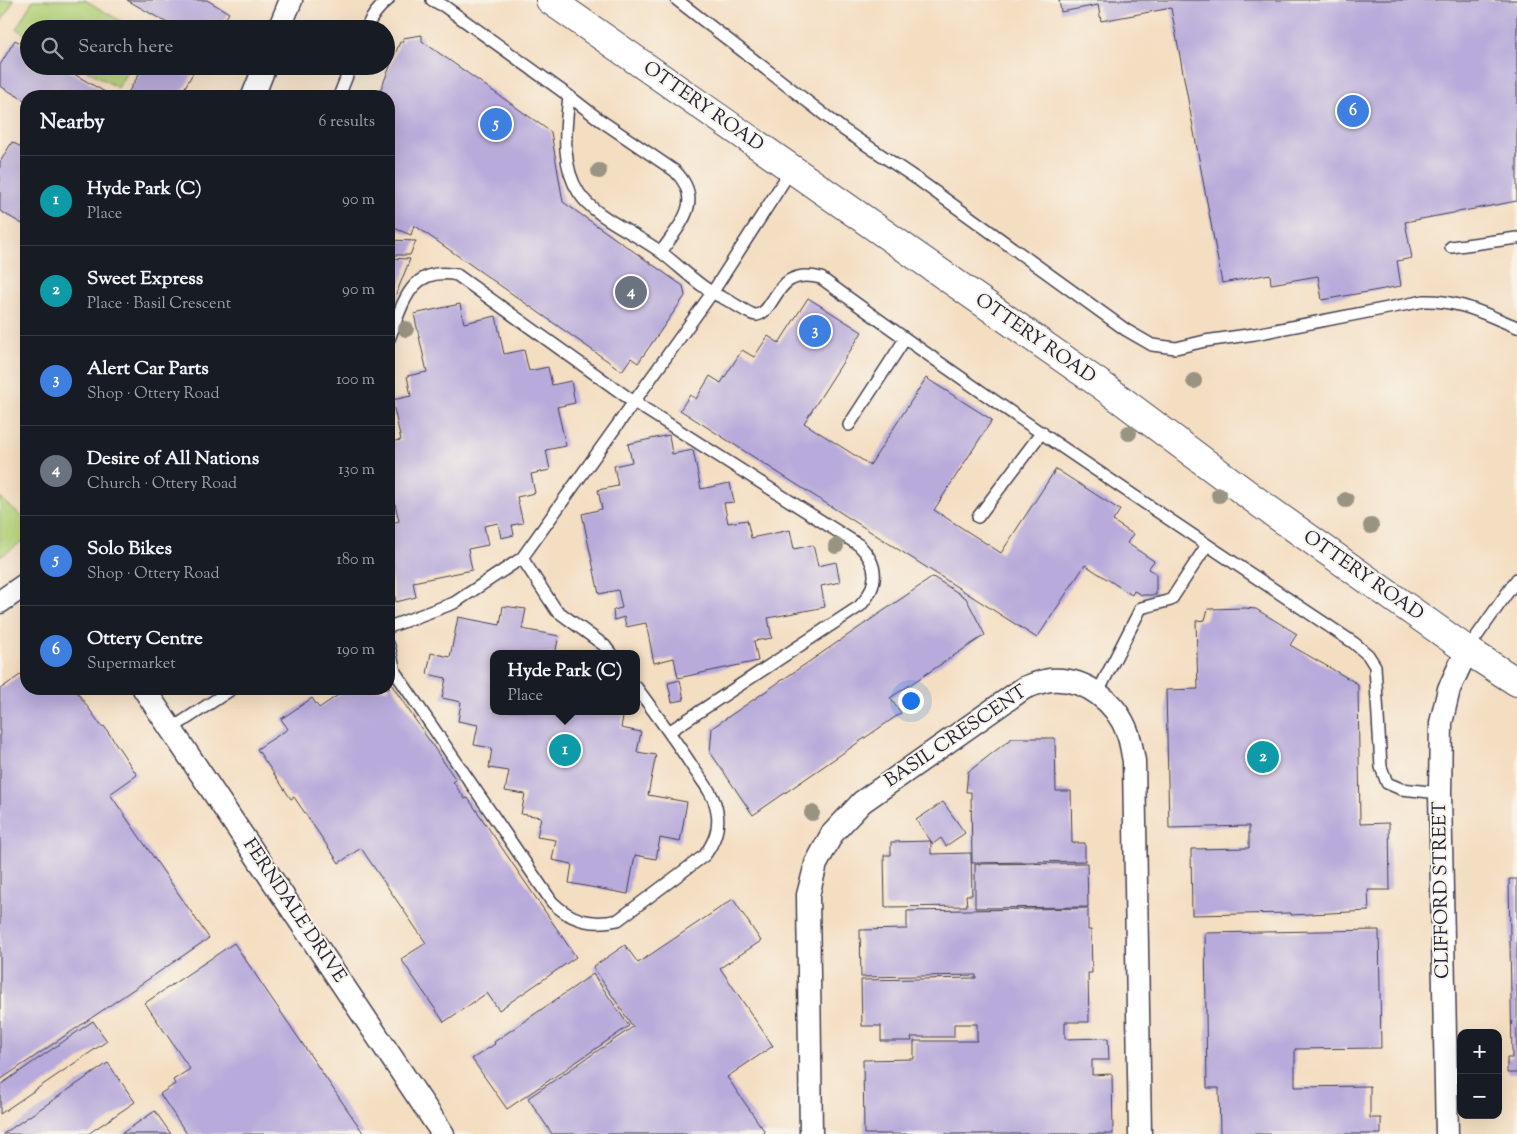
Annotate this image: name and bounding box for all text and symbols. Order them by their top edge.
search box [20,20,395,75]
icon: search [38,34,66,62]
text: Search here [78,34,173,61]
street label: OTTERY ROAD [637,55,769,159]
pin: 6 [1337,92,1369,130]
pin: 5 [480,105,512,143]
text: Nearby [40,108,105,138]
text: 6 results [319,111,375,134]
text: Hyde Park (C) [87,176,202,203]
text: 1 [53,189,59,212]
text: 90 m [342,189,375,212]
text: Place [87,203,122,226]
text: Sweet Express [87,266,203,293]
pin: 4 [615,273,647,311]
text: 2 [52,279,60,302]
text: 90 m [342,279,375,302]
street label: OTTERY ROAD [969,287,1101,391]
text: Place · Basil Crescent [87,293,231,316]
pin: 3 [799,312,831,350]
text: Alert Car Parts [87,356,209,383]
text: 3 [53,369,59,392]
text: 100 m [336,369,375,392]
text: Shop · Ottery Road [87,383,219,406]
text: Desire of All Nations [87,446,259,473]
text: 4 [52,459,60,482]
text: 130 m [338,459,375,482]
text: Church · Ottery Road [87,473,237,496]
street label: OTTERY ROAD [1297,524,1429,628]
text: Solo Bikes [87,536,172,563]
text: 5 [53,549,59,572]
text: 180 m [336,549,375,572]
text: Shop · Ottery Road [87,563,219,586]
text: Ottery Centre [87,626,203,653]
text: 6 [52,639,60,662]
text: 190 m [337,639,375,662]
popup [490,650,640,715]
text: Supermarket [87,653,176,676]
text: Hyde Park (C) [508,658,622,685]
street label: BASIL CRESCENT [879,679,1033,795]
text: Place [508,685,543,708]
your location [898,688,924,714]
pin: 1 [549,731,581,769]
pin: 2 [1247,738,1279,776]
street label: CLIFFORD STREET [1427,801,1457,979]
street label: FERNDALE DRIVE [236,833,353,989]
map controls [1457,1029,1502,1119]
button: + [1457,1029,1502,1074]
button: − [1457,1074,1502,1119]

